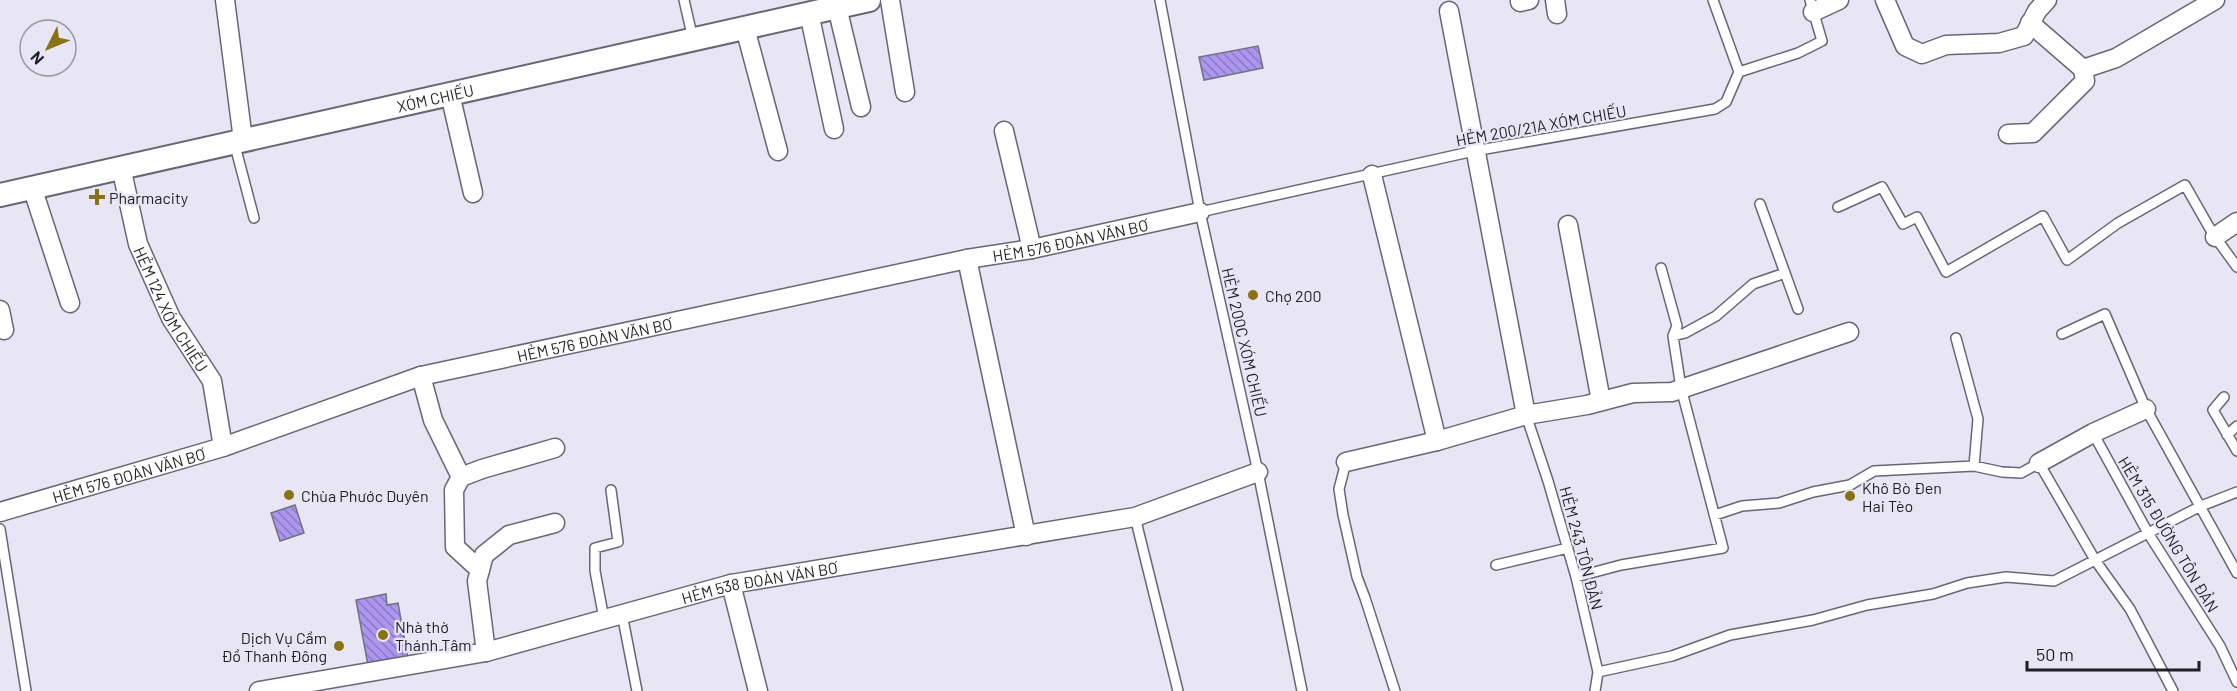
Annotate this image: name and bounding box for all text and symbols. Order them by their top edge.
north arrow [18,18,78,78]
text: N [26,48,47,69]
street label: XÓM CHIẾU [395,80,475,115]
street label: HẺM 200/21A XÓM CHIẾU [1454,101,1628,149]
place label: Pharmacity [109,188,189,207]
marker: Pharmacity [90,190,104,204]
street label: HẺM 576 ĐOÀN VĂN BƠ [991,214,1151,264]
street label: HẺM 124 XÓM CHIẾU [131,243,213,375]
street label: HẺM 200C XÓM CHIẾU [1219,266,1271,418]
place label: Chợ 200 [1265,286,1322,305]
marker: Chợ 200 [1246,288,1260,302]
street label: HẺM 576 ĐOÀN VĂN BƠ [515,313,675,365]
street label: HẺM 576 ĐOÀN VĂN BƠ [50,443,208,506]
street label: HẺM 315 ĐƯỜNG TÔN ĐẢN [2115,453,2223,615]
place label: Khô Bò Đen Hai Tèo [1862,478,1942,515]
street label: HẺM 243 TÔN ĐẢN [1556,484,1608,612]
place label: Chùa Phước Duyên [301,486,429,505]
marker: Chùa Phước Duyên [282,488,296,502]
marker: Khô Bò Đen Hai Tèo [1843,489,1857,503]
street label: HẺM 538 ĐOÀN VĂN BƠ [679,557,840,607]
place label: Nhà thờ Thánh Tâm [395,617,472,654]
place label: Dịch Vụ Cầm Đồ Thanh Đông [221,628,327,665]
marker: Nhà thờ Thánh Tâm [376,628,390,642]
scale bar [2027,634,2200,672]
marker: Dịch Vụ Cầm Đồ Thanh Đông [332,639,346,653]
text: 50 m [2036,643,2074,665]

